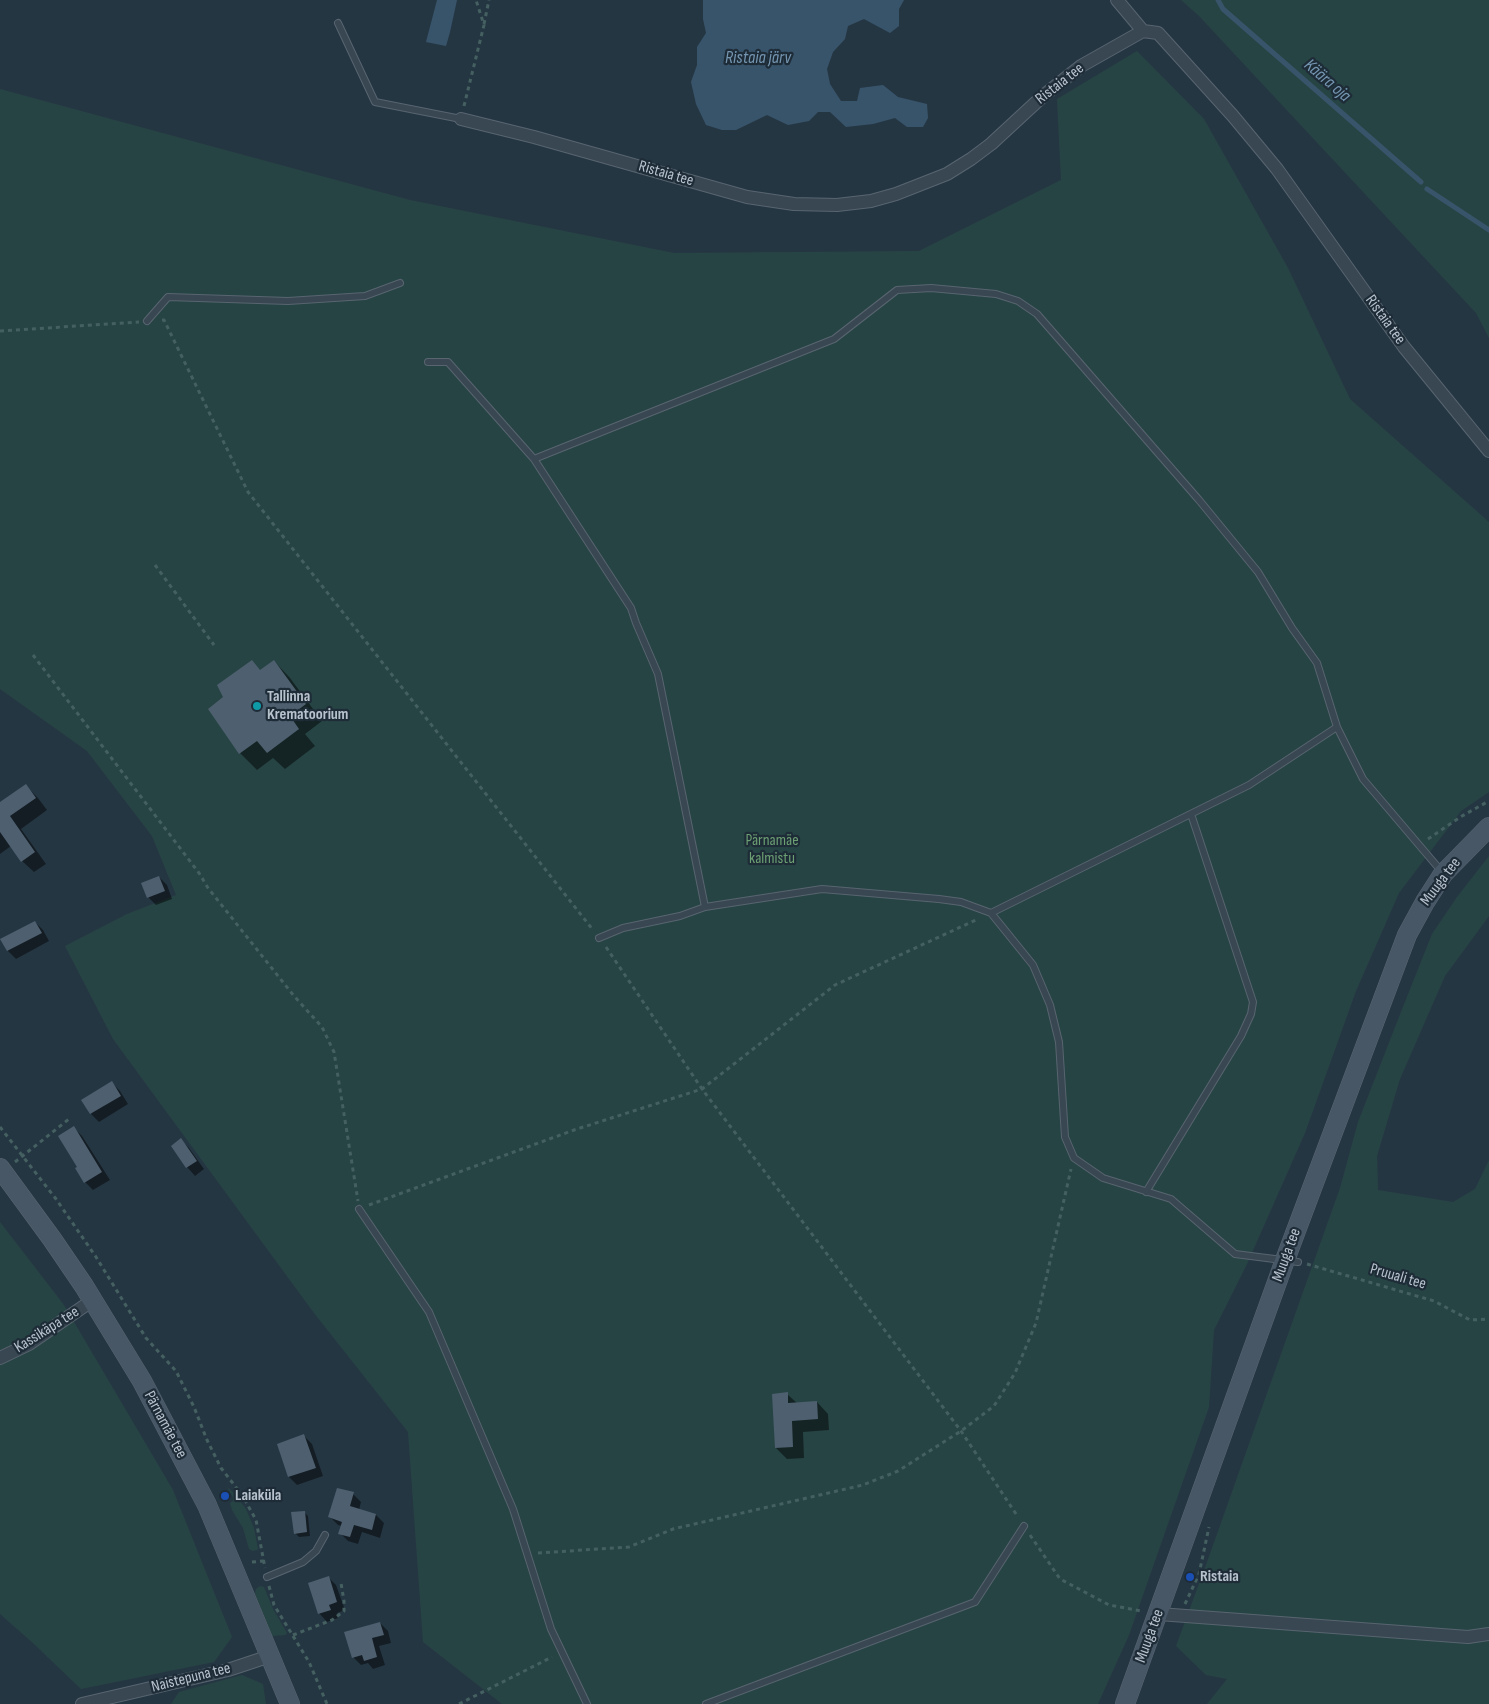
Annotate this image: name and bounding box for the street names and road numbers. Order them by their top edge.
street label: Ristaia tee [1032,59,1088,109]
street label: Ristaia tee [636,157,696,191]
street label: Ristaia tee [1361,292,1409,348]
street label: Muuga tee [1417,854,1465,910]
street label: Muuga tee [1269,1226,1305,1284]
street label: Pruuali tee [1368,1260,1428,1294]
street label: Kassikäpa tee [11,1303,83,1357]
street label: Pärnamäe tee [139,1388,191,1462]
street label: Muuga tee [1132,1607,1168,1665]
street label: Naistepuna tee [150,1659,232,1697]

